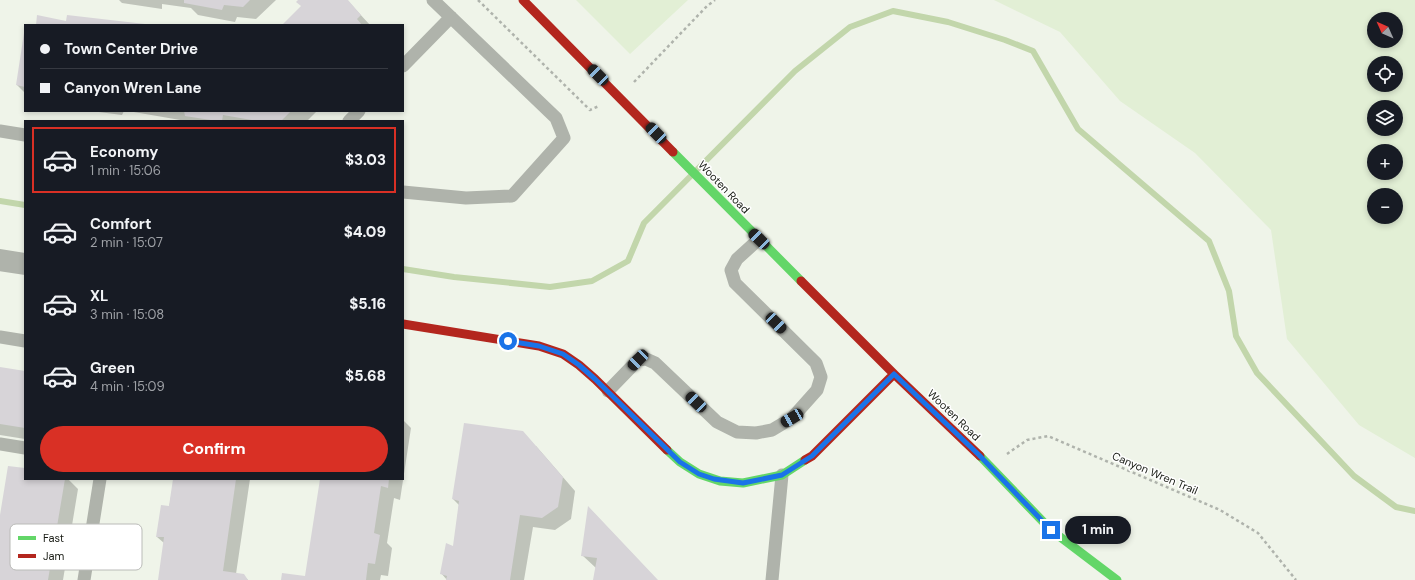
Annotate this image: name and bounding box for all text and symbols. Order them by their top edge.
north arrow [1367,12,1403,48]
map controls [1367,12,1403,224]
text: Town Center Drive [64,39,198,59]
button: locate [1367,56,1403,92]
car [585,62,611,88]
text: Canyon Wren Lane [64,78,202,98]
button: layers [1367,100,1403,136]
car [643,120,669,146]
icon: car [42,142,78,178]
text: Economy [90,142,158,162]
button: + [1367,144,1403,180]
text: $3.03 [345,150,386,170]
street label: Wooten Road [695,158,753,216]
text: 1 min · 15:06 [90,162,161,179]
button: − [1367,188,1403,224]
icon: car [42,214,78,250]
text: Comfort [90,214,151,234]
text: $4.09 [344,222,386,242]
car [746,226,772,252]
text: 2 min · 15:07 [90,234,163,251]
icon: car [42,286,78,322]
text: XL [90,286,108,306]
text: $5.16 [349,294,386,314]
text: 3 min · 15:08 [90,306,164,323]
car [763,310,789,336]
route start [499,332,517,350]
car [625,347,651,373]
icon: car [42,358,78,394]
text: Green [90,358,135,378]
text: $5.68 [345,366,386,386]
text: 4 min · 15:09 [90,378,165,395]
street label: Wooten Road [925,386,983,444]
car [683,389,709,415]
car [779,407,805,429]
button: Confirm [40,426,388,472]
street label: Canyon Wren Trail [1110,449,1200,497]
callout: 1 min [1065,516,1131,544]
route end [1042,521,1060,539]
text: 1 min [1082,521,1114,538]
legend [10,524,142,570]
text: Fast [43,531,64,545]
text: Jam [43,549,64,563]

